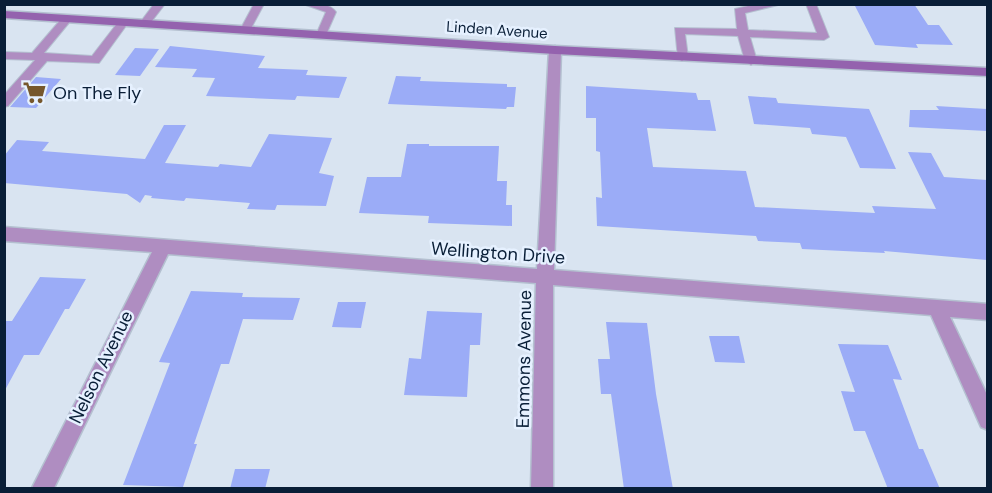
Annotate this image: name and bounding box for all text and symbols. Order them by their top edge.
street label: Linden Avenue [446,16,548,44]
supermarket icon: On The Fly [22,80,48,106]
place label: On The Fly [53,81,141,105]
street label: Wellington Drive [430,236,566,270]
street label: Emmons Avenue [511,290,537,428]
street label: Nelson Avenue [63,307,139,427]

